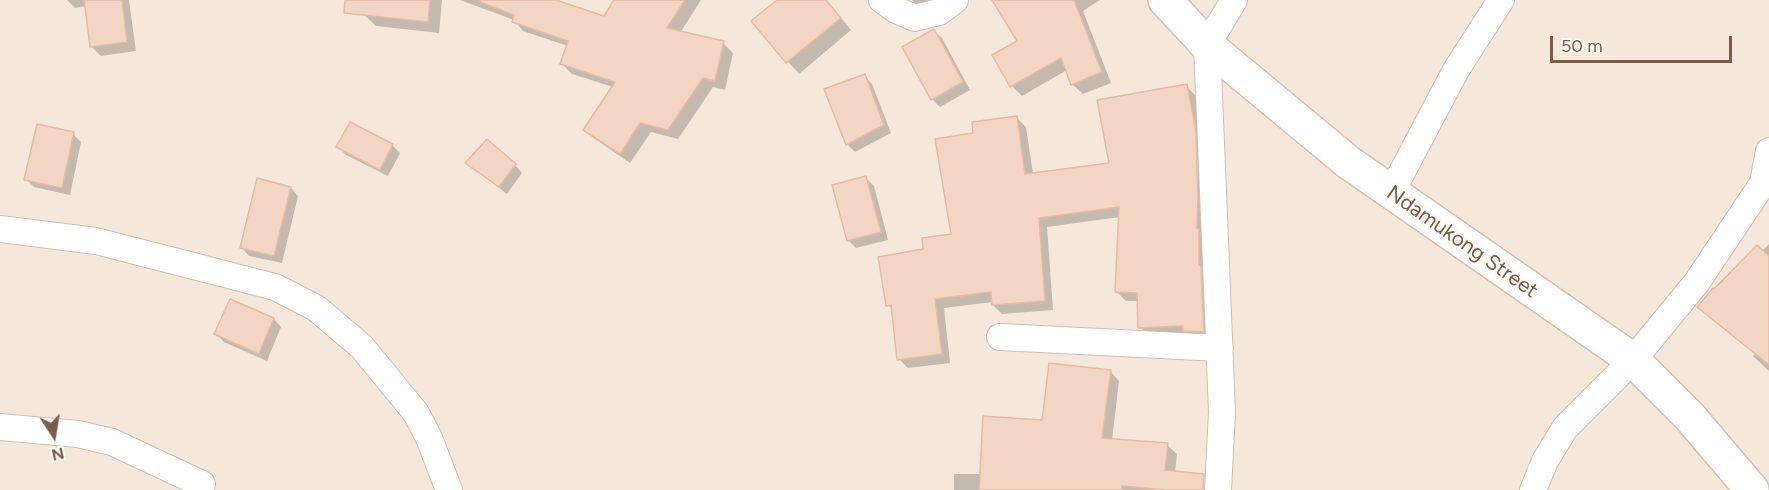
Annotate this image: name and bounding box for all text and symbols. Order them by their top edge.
scale bar [1553,24,1734,62]
text: 50 m [1561,35,1603,57]
street label: Ndamukong Street [1381,180,1543,304]
north arrow [24,406,84,466]
text: N [50,444,66,465]

